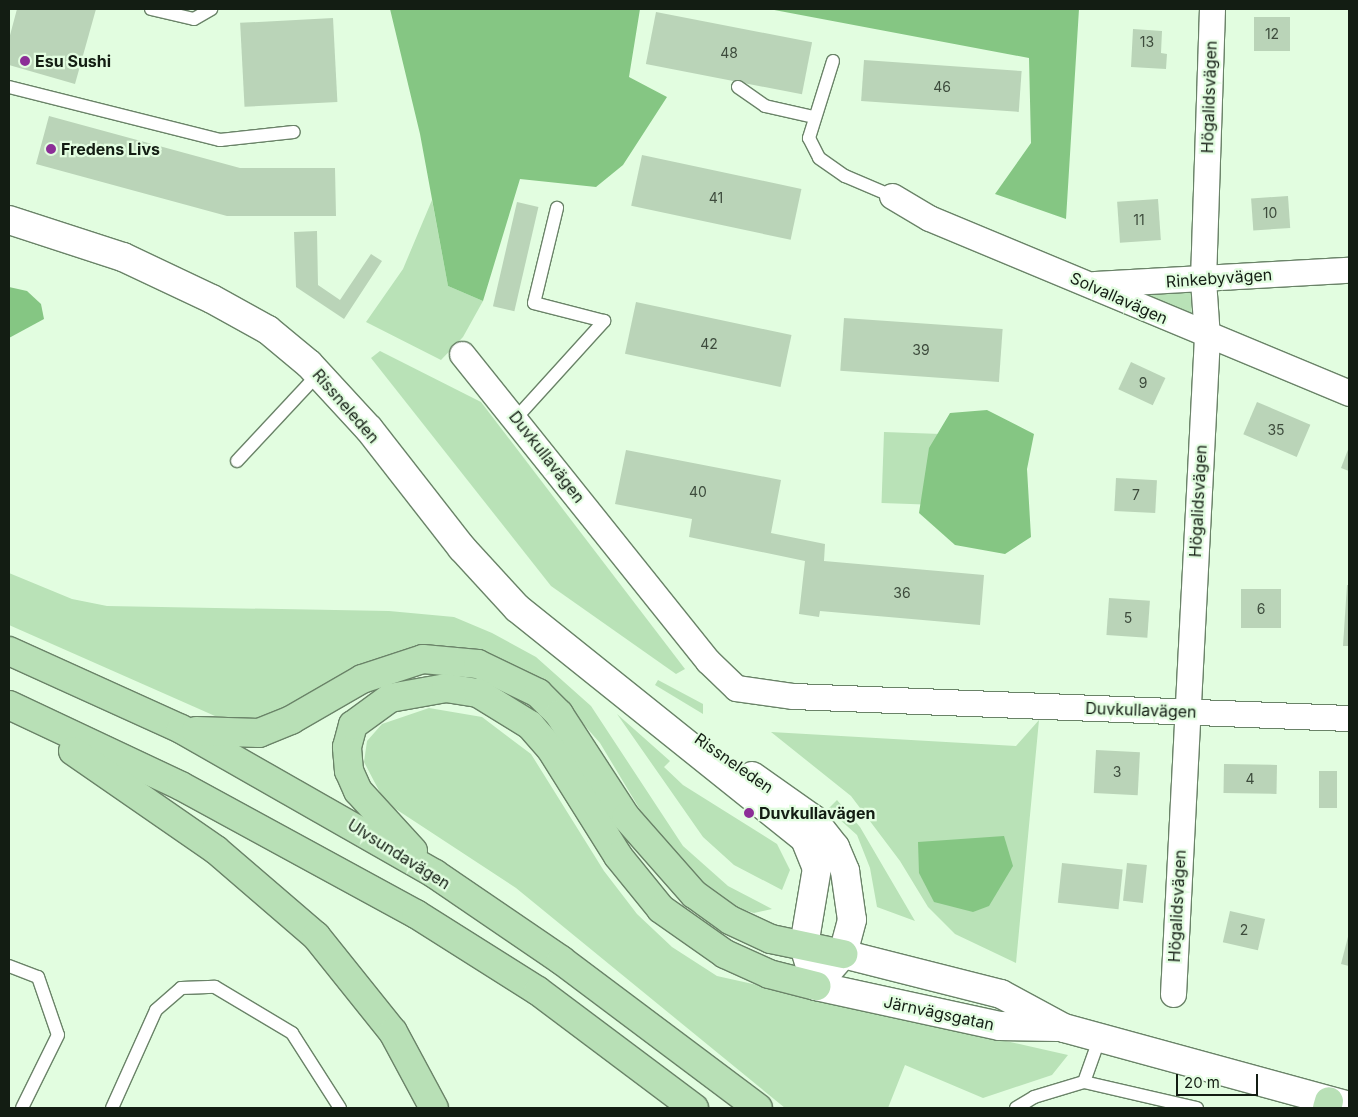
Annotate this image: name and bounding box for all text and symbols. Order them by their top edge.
house number: 12 [1265,26,1279,42]
house number: 13 [1140,34,1154,50]
street label: Högalidsvägen [1197,40,1221,154]
house number: 48 [720,45,738,61]
place label: Esu Sushi [35,51,111,71]
marker: Esu Sushi [19,55,31,67]
house number: 46 [933,79,951,95]
place label: Fredens Livs [61,139,160,159]
marker: Fredens Livs [45,143,57,155]
house number: 41 [709,190,723,206]
house number: 10 [1263,205,1277,221]
house number: 11 [1133,212,1145,228]
street label: Rinkebyvägen [1165,265,1273,291]
street label: Solvallavägen [1067,268,1171,328]
house number: 42 [700,336,718,352]
house number: 39 [912,342,930,358]
street label: Rissneleden [309,365,383,447]
house number: 9 [1139,375,1147,391]
street label: Duvkullavägen [505,407,589,507]
house number: 35 [1267,422,1285,438]
street label: Högalidsvägen [1185,444,1211,558]
house number: 40 [689,484,707,500]
house number: 7 [1132,487,1140,503]
house number: 36 [893,585,911,601]
house number: 6 [1257,601,1265,617]
house number: 5 [1124,610,1132,626]
street label: Duvkullavägen [1085,698,1197,722]
street label: Rissneleden [691,729,777,797]
house number: 3 [1113,764,1121,780]
house number: 4 [1245,771,1255,787]
place label: Duvkullavägen [759,803,875,823]
marker: Duvkullavägen [743,807,755,819]
street label: Ulvsundavägen [344,815,454,893]
street label: Högalidsvägen [1164,849,1190,963]
house number: 2 [1240,922,1248,938]
street label: Järnvägsgatan [882,992,996,1034]
scale bar [1178,1064,1260,1096]
text: 20 m [1184,1073,1220,1092]

